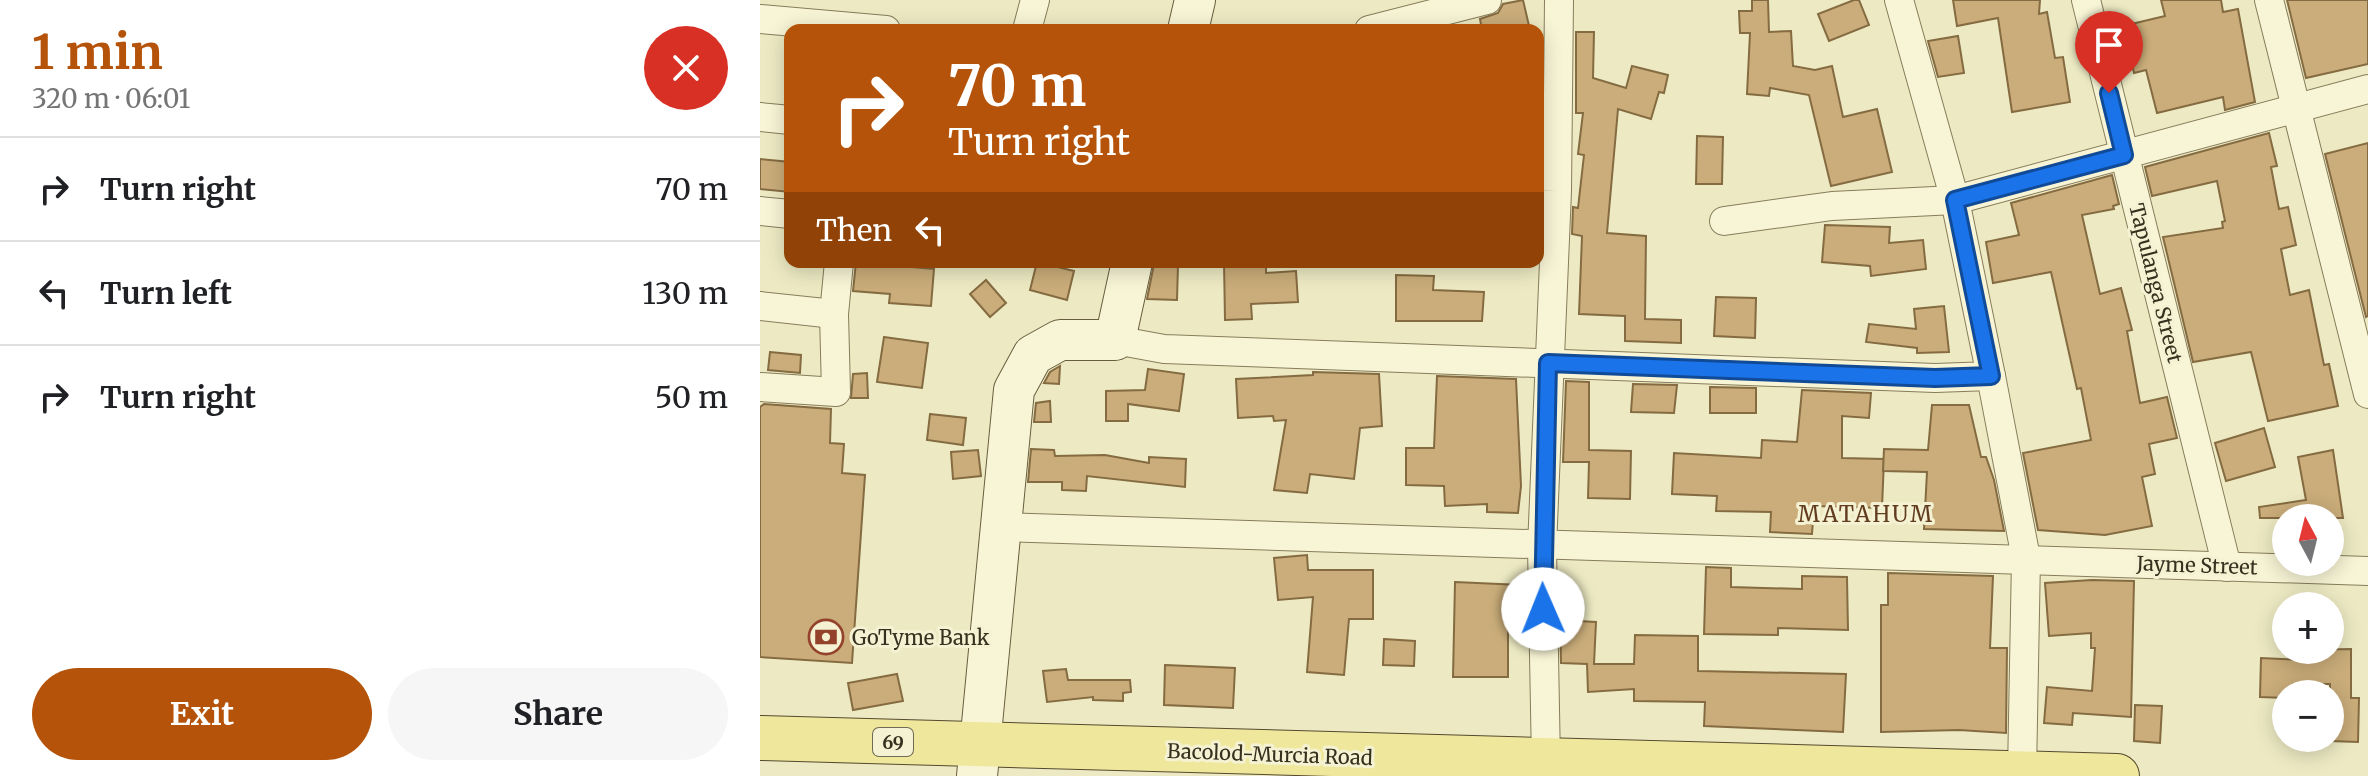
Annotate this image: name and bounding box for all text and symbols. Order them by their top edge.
pin [2075,11,2143,93]
text: 1 min [32,22,163,82]
icon: arrive [2087,23,2131,67]
button: close [644,26,728,110]
text: 70 m [948,51,1086,121]
icon: right [816,56,920,160]
text: 320 m · 06:01 [32,82,190,115]
text: Turn right [948,120,1130,165]
icon: right [32,167,76,211]
text: Turn right [100,170,256,208]
text: 70 m [655,170,728,208]
street label: Tapulanga Street [2124,201,2188,366]
icon: left [908,208,952,252]
text: Then [816,211,892,249]
icon: left [32,271,76,315]
text: Turn left [100,274,232,312]
text: 130 m [642,274,728,312]
icon: right [32,375,76,419]
text: Turn right [100,378,256,416]
text: 50 m [655,378,728,416]
district label: MATAHUM [1798,500,1934,528]
north arrow [2272,504,2344,576]
map controls [2272,504,2344,752]
street label: Jayme Street [2135,550,2258,580]
position arrow [1501,567,1585,651]
button: + [2272,592,2344,664]
bank icon: GoTyme Bank [807,618,845,656]
place label: GoTyme Bank [852,625,990,650]
button: Exit [32,668,372,760]
button: Share [388,668,728,760]
button: − [2272,680,2344,752]
road number: 69 [873,728,913,756]
street label: Bacolod-Murcia Road [1167,738,1373,770]

